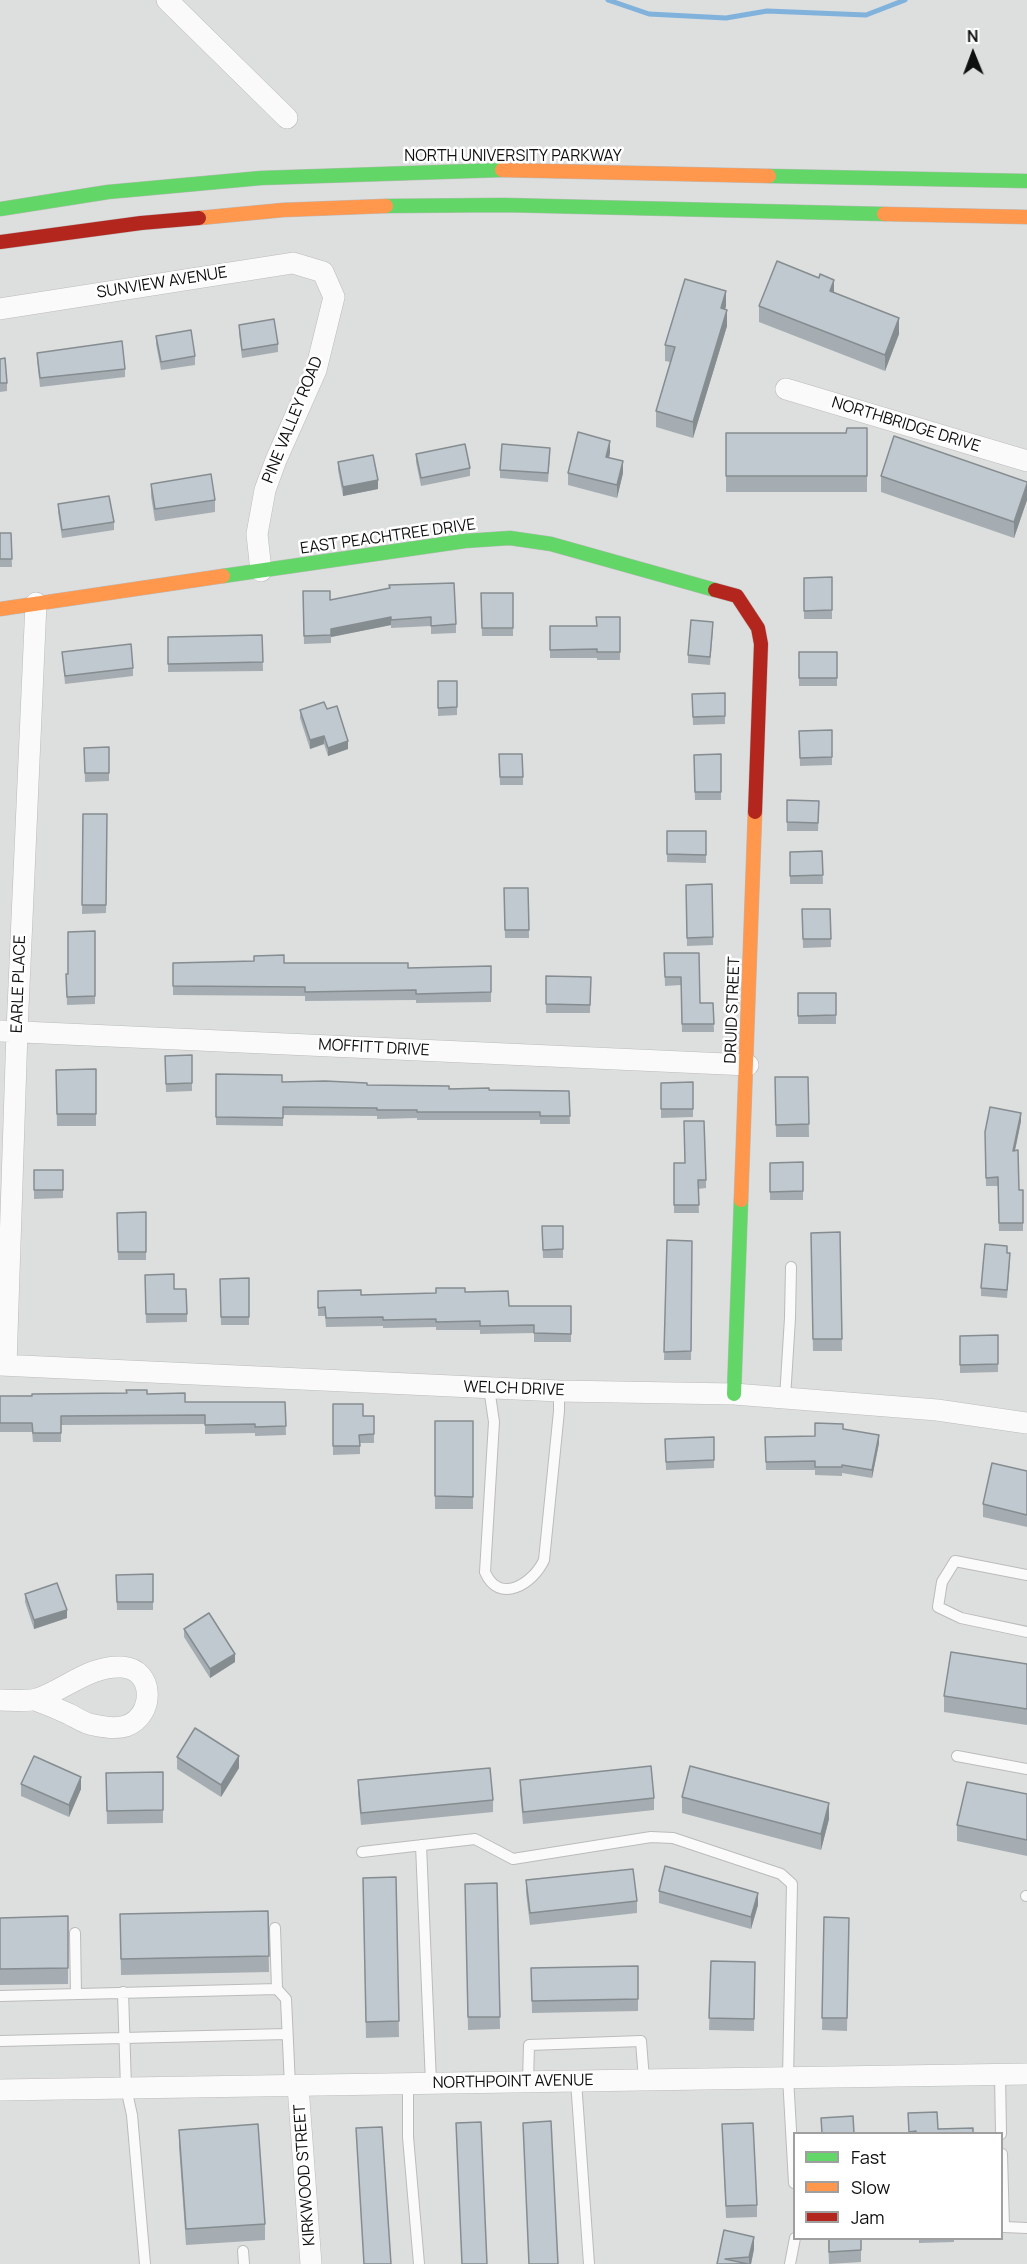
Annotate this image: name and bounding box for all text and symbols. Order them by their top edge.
north arrow [943,24,1003,84]
text: N [967,25,979,47]
street label: NORTH UNIVERSITY PARKWAY [404,147,622,167]
street label: SUNVIEW AVENUE [95,263,229,303]
street label: PINE VALLEY ROAD [259,354,327,486]
street label: NORTHBRIDGE DRIVE [829,393,983,457]
street label: EAST PEACHTREE DRIVE [299,515,477,559]
street label: EARLE PLACE [8,935,30,1033]
street label: DRUID STREET [722,956,744,1064]
street label: MOFFITT DRIVE [318,1035,430,1061]
street label: WELCH DRIVE [463,1378,565,1400]
street label: NORTHPOINT AVENUE [432,2071,594,2093]
street label: KIRKWOOD STREET [290,2104,320,2246]
legend [793,2132,1003,2240]
text: Fast [851,2145,886,2169]
text: Slow [851,2175,890,2199]
text: Jam [851,2205,885,2229]

